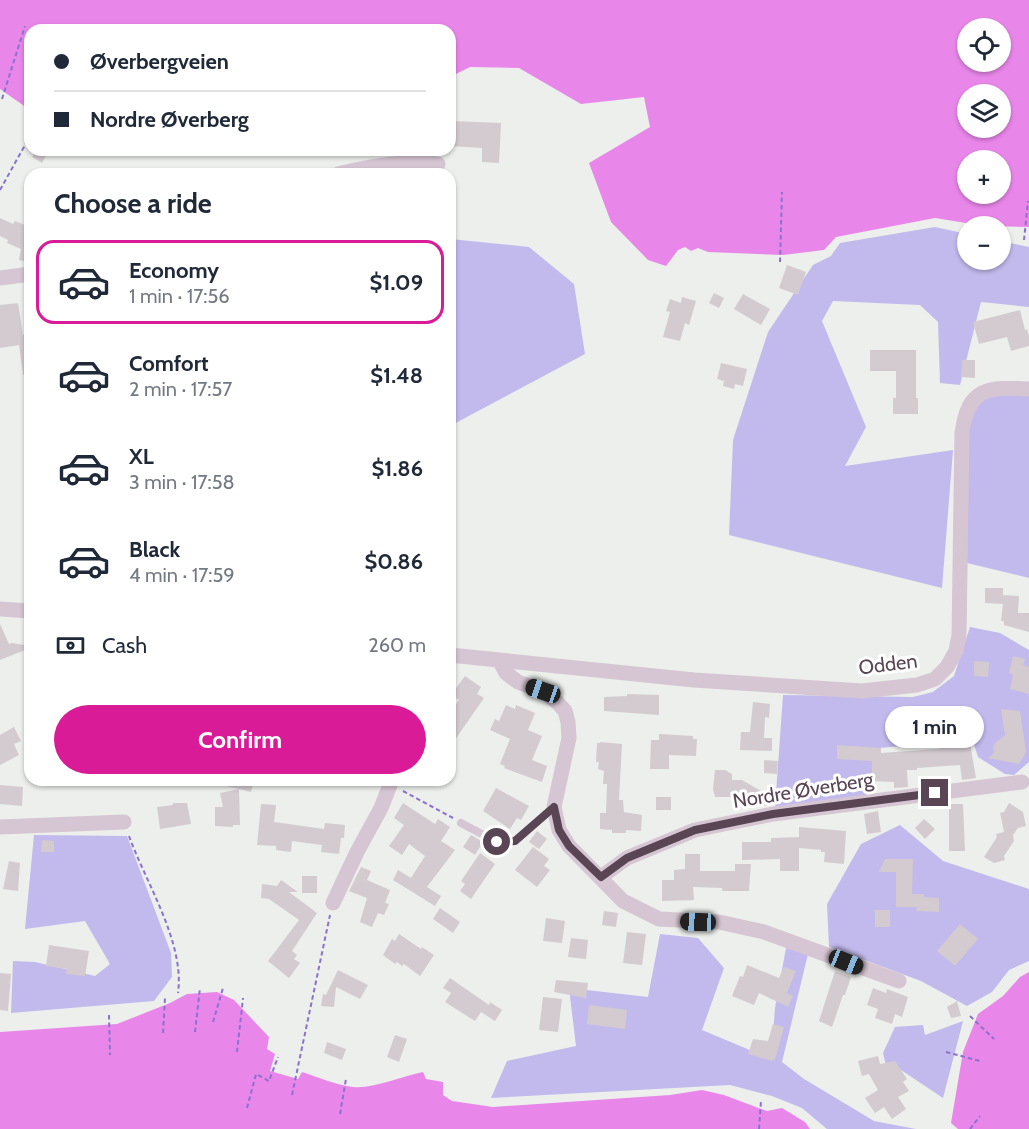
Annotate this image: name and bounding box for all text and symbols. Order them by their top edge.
map controls [957,18,1011,270]
button: locate [957,18,1011,72]
text: Øverbergveien [90,48,229,75]
button: layers [957,84,1011,138]
text: Nordre Øverberg [90,106,249,133]
button: + [957,150,1011,204]
text: Choose a ride [54,187,212,220]
button: − [957,216,1011,270]
icon: car [57,255,111,309]
text: Economy [129,257,219,284]
text: $1.09 [370,269,423,296]
text: 1 min · 17:56 [129,284,230,308]
icon: car [57,348,111,402]
text: Comfort [129,350,208,377]
text: $1.48 [370,362,423,389]
text: 2 min · 17:57 [129,377,232,401]
icon: car [57,441,111,495]
text: XL [129,443,154,470]
text: $1.86 [372,455,423,482]
text: 3 min · 17:58 [129,470,235,494]
icon: car [57,534,111,588]
text: Black [129,536,180,563]
text: $0.86 [364,548,423,575]
text: 4 min · 17:59 [129,563,235,587]
icon: cash [54,629,87,662]
text: Cash [102,632,147,659]
text: 260 m [368,633,426,657]
street label: Odden [857,649,919,679]
car [523,677,563,705]
button: Confirm [54,705,426,774]
callout: 1 min [886,706,984,748]
text: 1 min [912,715,957,739]
street label: Nordre Øverberg [731,767,876,813]
route end [921,779,948,806]
route start [483,828,510,855]
car [680,912,716,932]
car [826,947,866,977]

